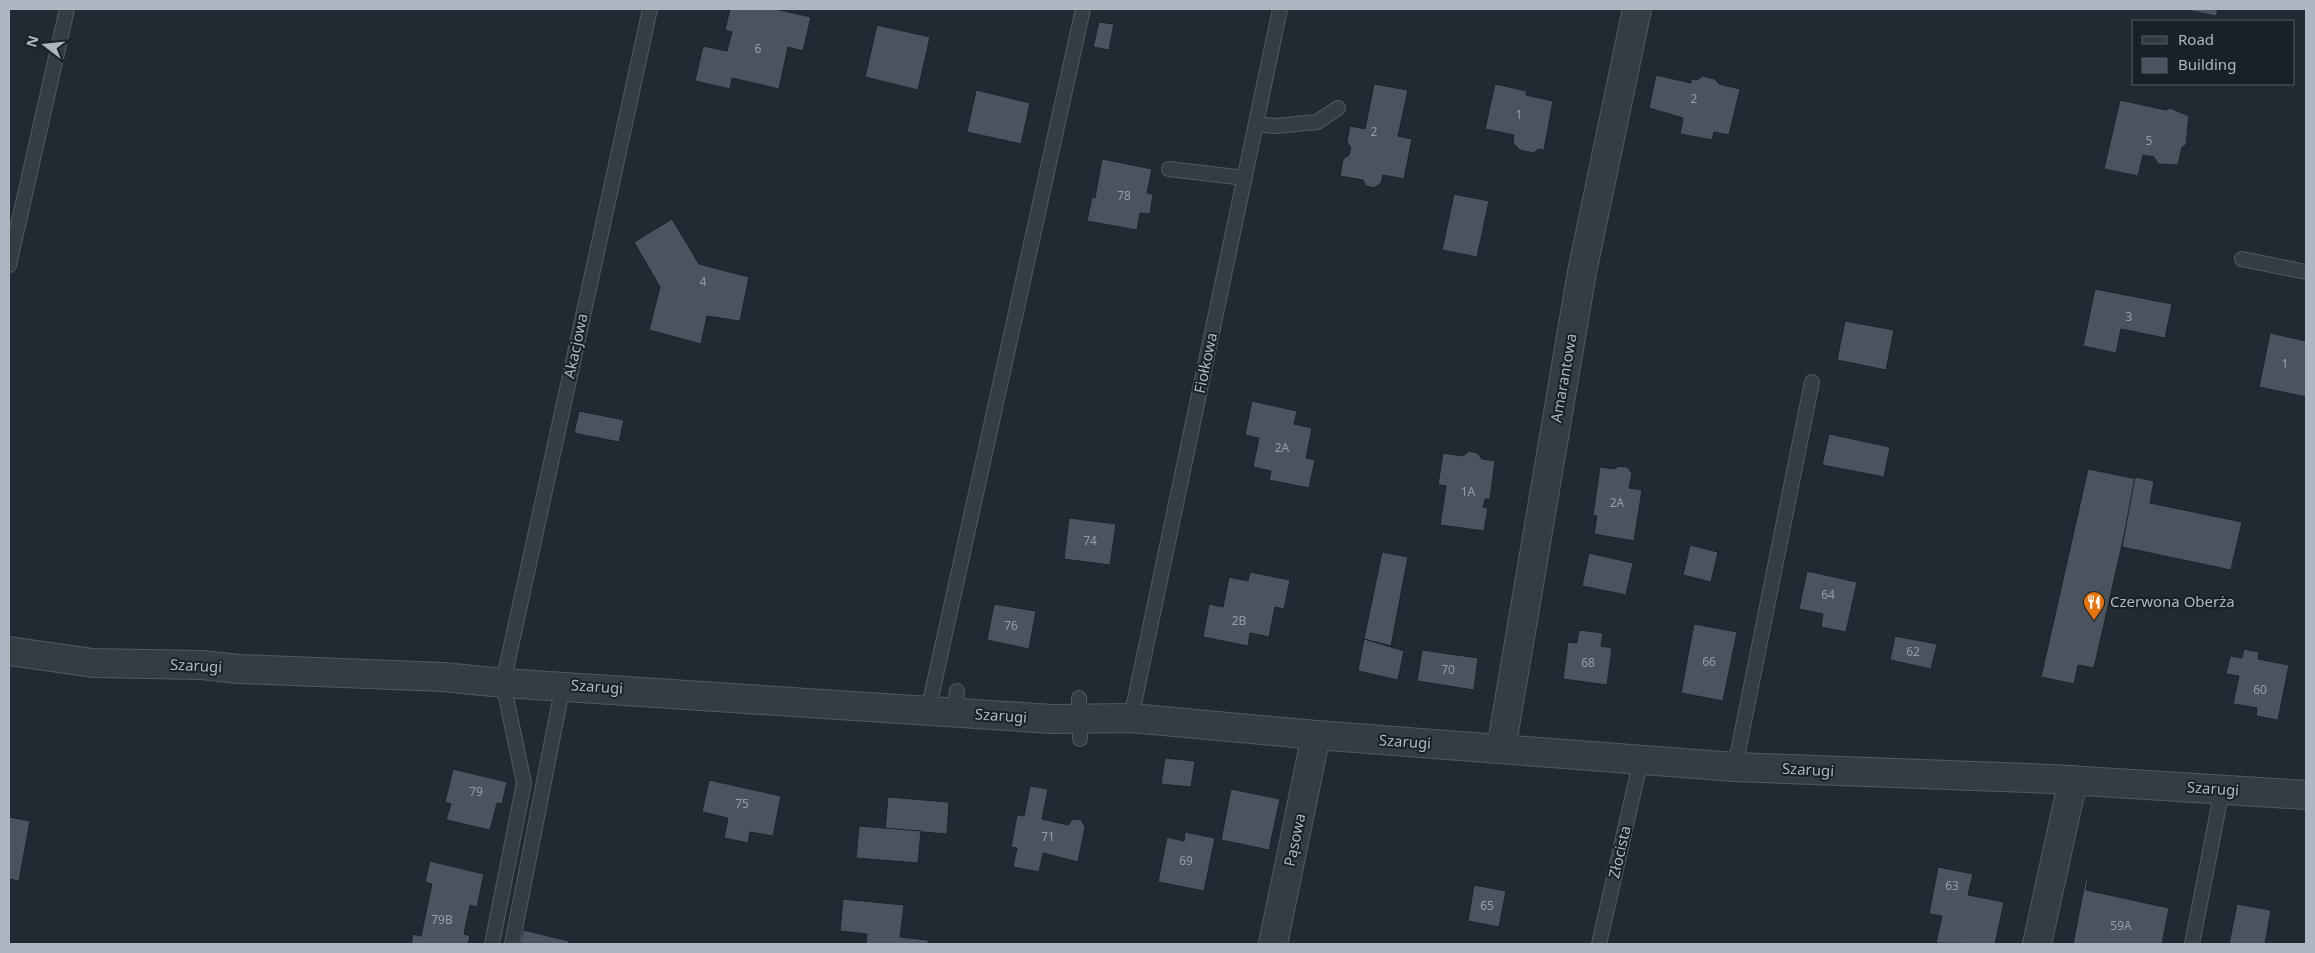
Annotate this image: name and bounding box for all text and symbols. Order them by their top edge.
north arrow [20,20,70,70]
legend [2132,20,2295,85]
text: Road [2178,29,2214,49]
text: N [21,33,43,49]
house number: 6 [755,40,762,57]
text: Building [2178,54,2236,74]
house number: 2 [1691,90,1698,107]
house number: 1 [1516,106,1522,123]
house number: 2 [1371,123,1378,140]
house number: 5 [2146,132,2153,149]
house number: 78 [1117,187,1131,204]
house number: 4 [700,273,707,290]
house number: 3 [2126,308,2133,325]
street label: Akacjowa [558,311,592,380]
street label: Fiołkowa [1189,331,1221,395]
street label: Amarantowa [1545,332,1581,424]
house number: 1 [2282,355,2288,372]
house number: 2A [1275,439,1290,456]
house number: 1A [1461,483,1476,500]
house number: 2A [1610,494,1625,511]
house number: 74 [1083,532,1097,549]
house number: 64 [1821,586,1835,603]
restaurant icon: Czerwona Oberża [2082,590,2106,621]
place label: Czerwona Oberża [2110,591,2235,611]
house number: 2B [1232,612,1247,629]
house number: 76 [1004,617,1018,634]
house number: 62 [1906,643,1920,660]
house number: 66 [1702,653,1716,670]
street label: Szarugi [169,654,223,676]
house number: 68 [1581,654,1595,671]
house number: 70 [1441,661,1455,678]
street label: Szarugi [570,674,624,698]
house number: 60 [2253,681,2267,698]
street label: Szarugi [974,703,1028,727]
street label: Szarugi [1378,729,1432,753]
street label: Szarugi [1781,758,1835,780]
street label: Szarugi [2186,776,2240,800]
house number: 79 [469,783,483,800]
house number: 75 [735,795,749,812]
street label: Pąsowa [1279,811,1309,868]
street label: Złocista [1603,823,1635,880]
house number: 71 [1041,828,1055,845]
house number: 69 [1179,852,1193,869]
house number: 63 [1945,877,1959,894]
house number: 65 [1480,897,1494,914]
house number: 79B [431,911,453,928]
house number: 59A [2110,917,2132,934]

